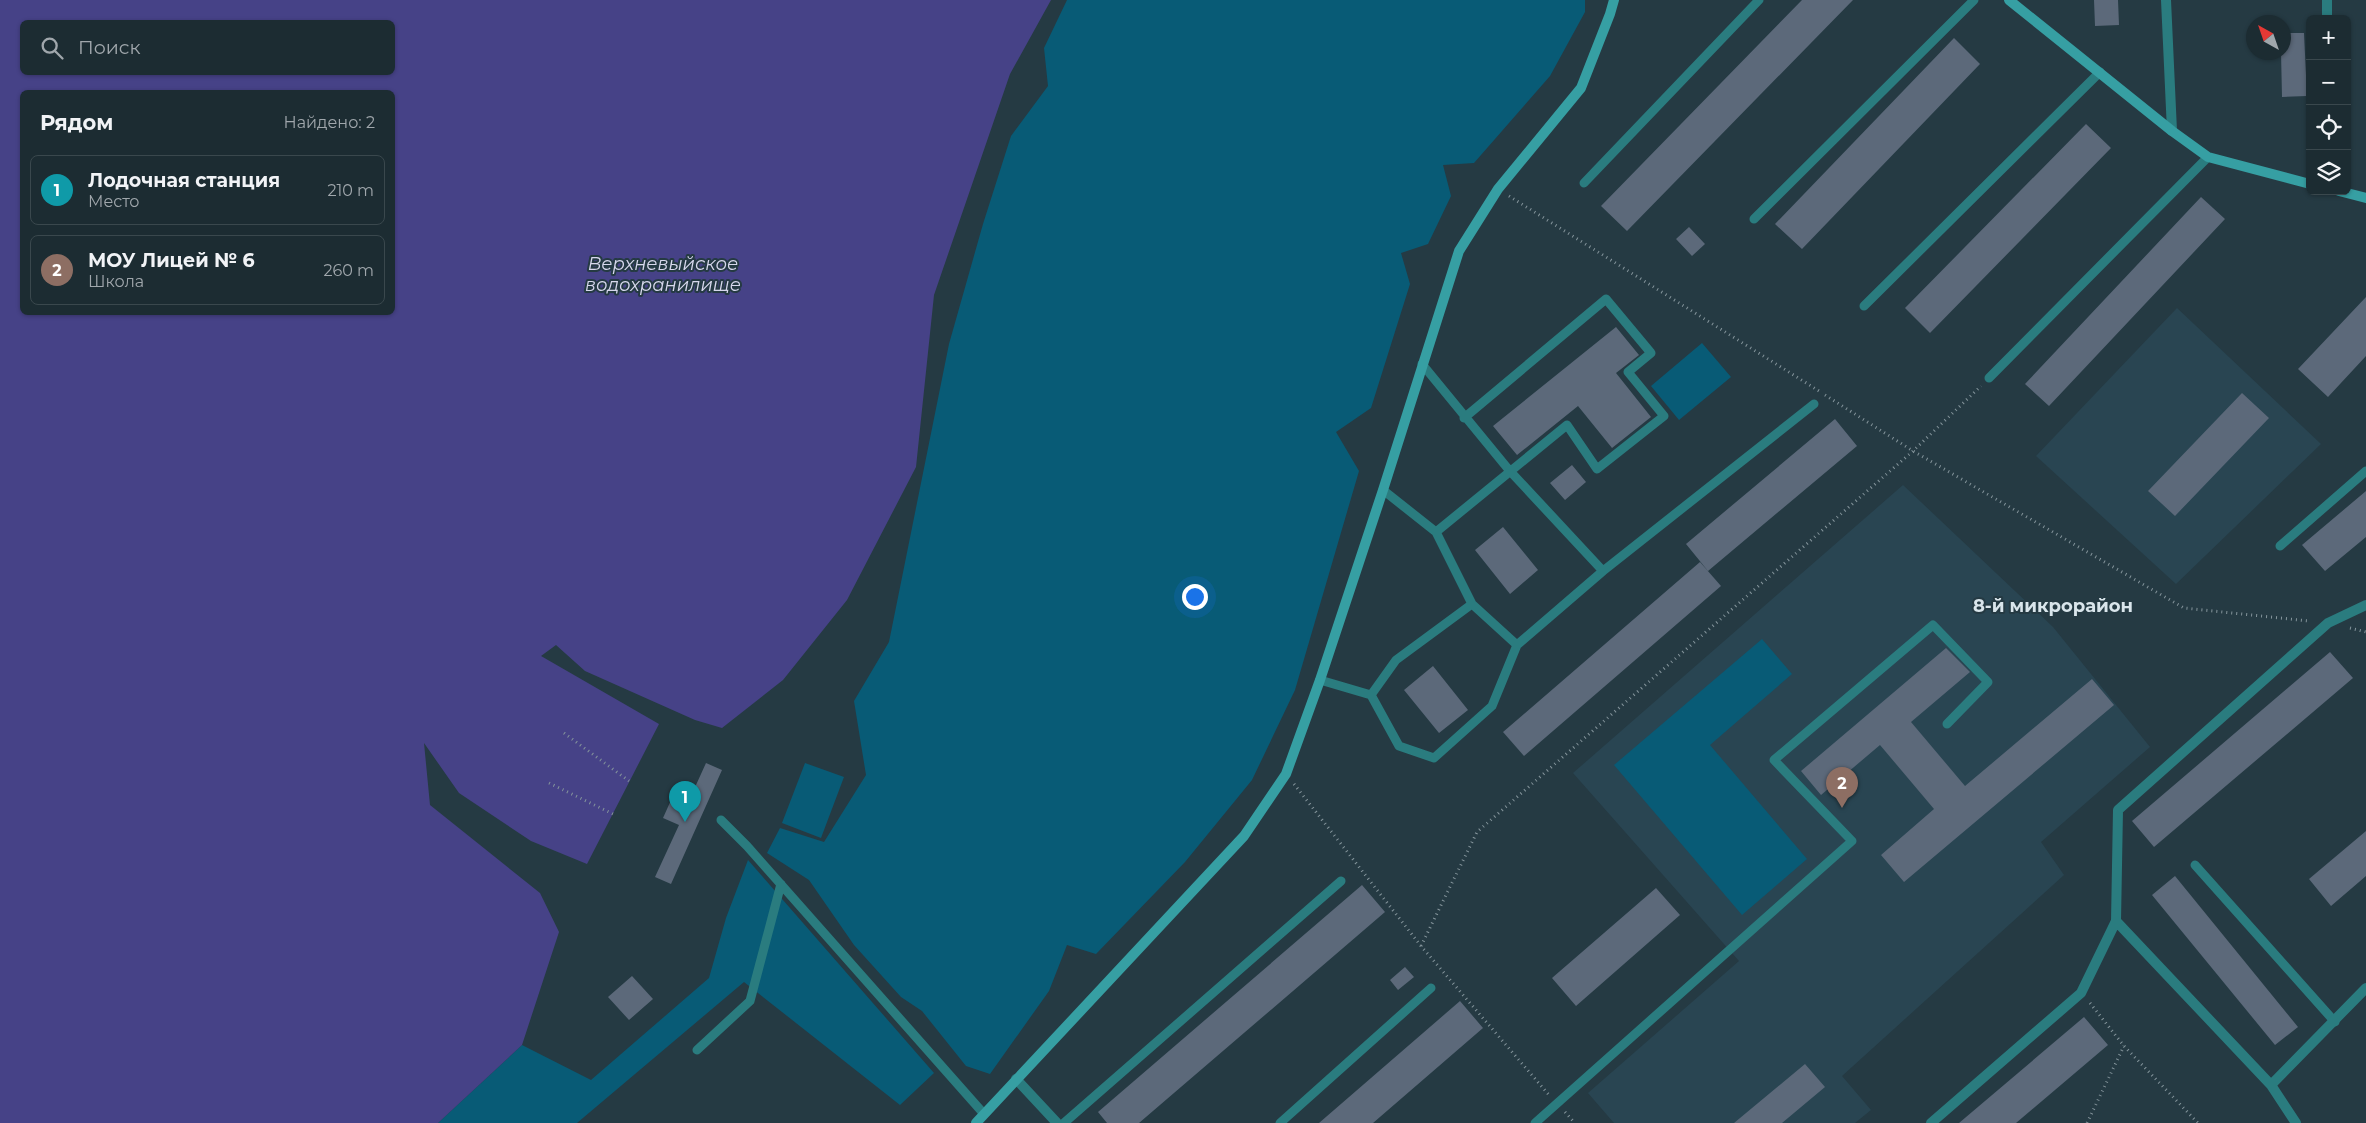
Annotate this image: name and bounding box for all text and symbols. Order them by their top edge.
north arrow [2246,15,2291,60]
map controls [2306,15,2351,195]
button: + [2306,15,2351,60]
search box [20,20,395,75]
icon: search [38,34,66,62]
text: Поиск [78,36,141,59]
button: − [2306,60,2351,105]
button: locate [2306,105,2351,150]
text: Рядом [40,110,113,135]
text: Найдено: 2 [284,113,375,132]
button: layers [2306,150,2351,195]
text: Лодочная станция [88,169,280,192]
text: 1 [54,181,60,200]
text: 210 m [327,181,374,200]
text: Место [88,192,140,211]
text: МОУ Лицей № 6 [88,249,255,272]
water label: Верхневыйское водохранилище [585,253,741,296]
text: 2 [52,261,62,280]
text: 260 m [323,261,374,280]
text: Школа [88,272,144,291]
your location [1182,584,1208,610]
district label: 8-й микрорайон [1973,595,2133,617]
pin: 2 [1826,767,1858,808]
pin: 1 [669,781,701,822]

